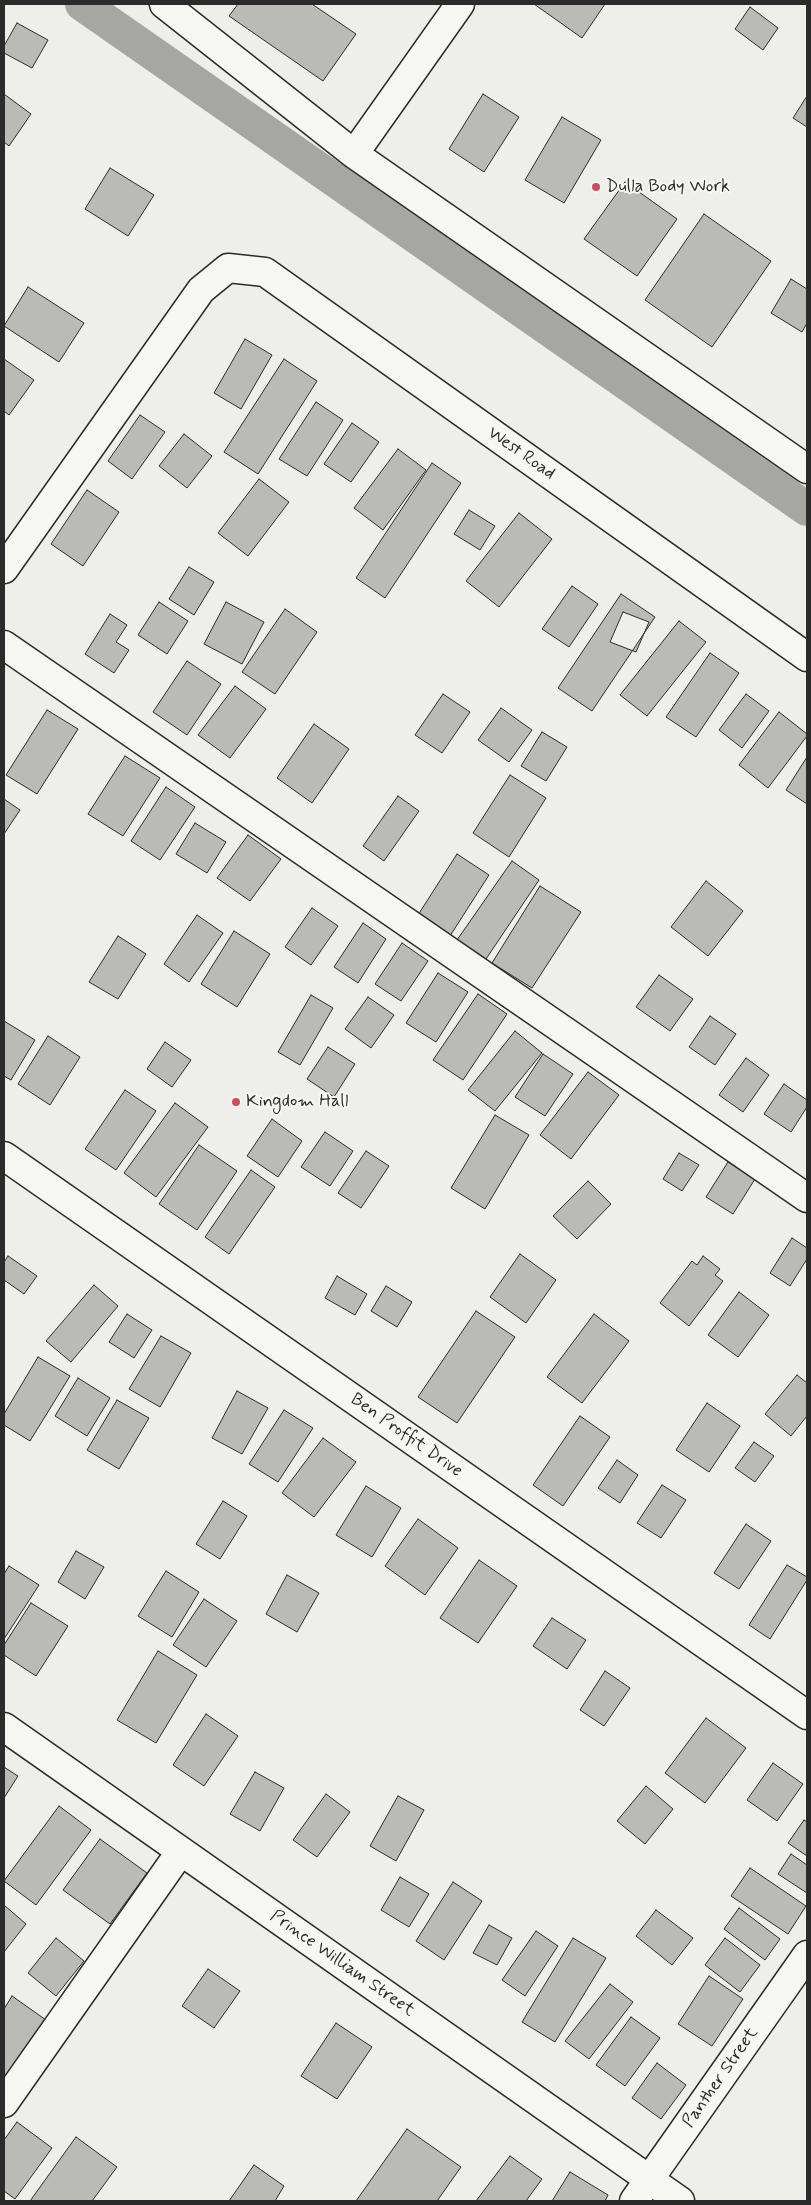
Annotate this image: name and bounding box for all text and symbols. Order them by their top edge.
place label: Dulla Body Work [606,176,730,198]
marker: Dulla Body Work [590,181,602,193]
street label: West Road [483,423,559,485]
place label: Kingdom Hall [246,1091,348,1113]
marker: Kingdom Hall [230,1096,242,1108]
street label: Ben Proffit Drive [346,1389,466,1483]
street label: Prince William Street [266,1906,418,2022]
street label: Panther Street [678,2024,764,2132]

